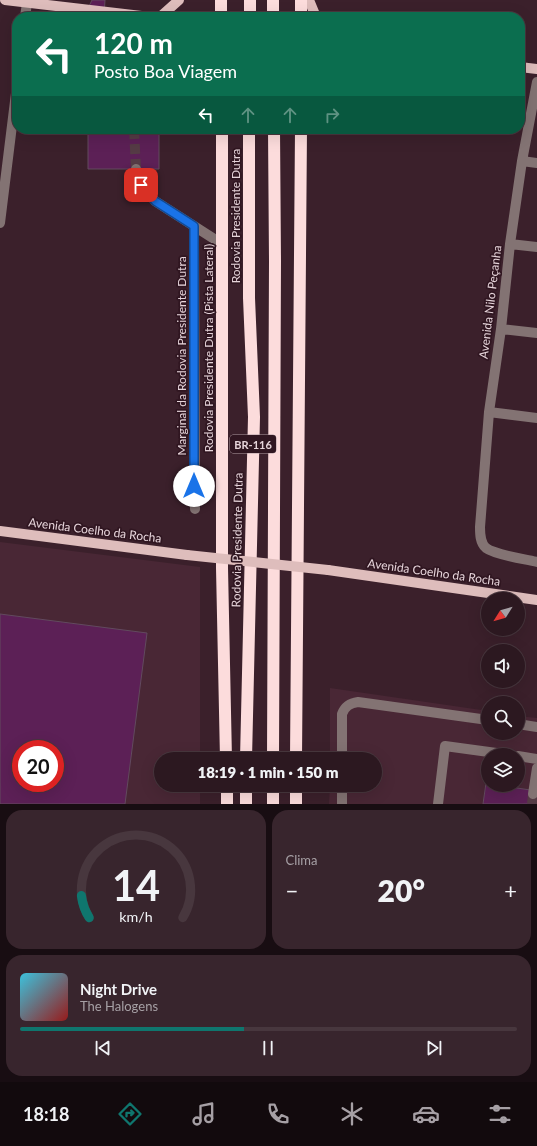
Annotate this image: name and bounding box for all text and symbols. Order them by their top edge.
text: 120 m [94,26,173,60]
icon: left [28,28,80,80]
text: Posto Boa Viagem [94,60,237,82]
icon: left [195,104,217,126]
icon: ahead [237,104,259,126]
icon: ahead [279,104,301,126]
icon: right [321,104,343,126]
street label: Rodovia Presidente Dutra [228,149,243,283]
pin [124,168,158,202]
icon: arrive [130,174,152,196]
street label: Rodovia Presidente Dutra (Pista Lateral) [201,244,216,452]
street label: Avenida Nilo Peçanha [476,244,504,360]
street label: Marginal da Rodovia Presidente Dutra [174,256,189,456]
road number: BR-116 [230,435,276,453]
position arrow [173,465,215,507]
street label: Rodovia Presidente Dutra [228,473,246,607]
street label: Avenida Coelho da Rocha [28,514,162,546]
street label: Avenida Coelho da Rocha [367,555,501,589]
north arrow [481,592,525,636]
map controls [481,592,525,792]
button: sound [481,644,525,688]
button: search [481,696,525,740]
speed limit sign: 20 [12,740,64,792]
button: layers [481,748,525,792]
text: 18:19 · 1 min · 150 m [197,763,339,781]
text: Clima [286,852,318,868]
text: 14 [112,859,160,909]
text: 20° [378,872,425,908]
text: − [286,877,298,904]
text: + [504,877,517,904]
text: km/h [119,907,152,924]
text: Night Drive [80,980,157,998]
text: The Halogens [80,998,158,1014]
icon: previous [92,1037,114,1059]
icon: pause [257,1037,279,1059]
icon: next [423,1037,445,1059]
icon: directions [116,1100,144,1128]
icon: music [190,1100,218,1128]
icon: phone [264,1100,292,1128]
icon: climate [338,1100,366,1128]
icon: car [412,1100,440,1128]
icon: filters [486,1100,514,1128]
text: 18:18 [23,1103,69,1125]

